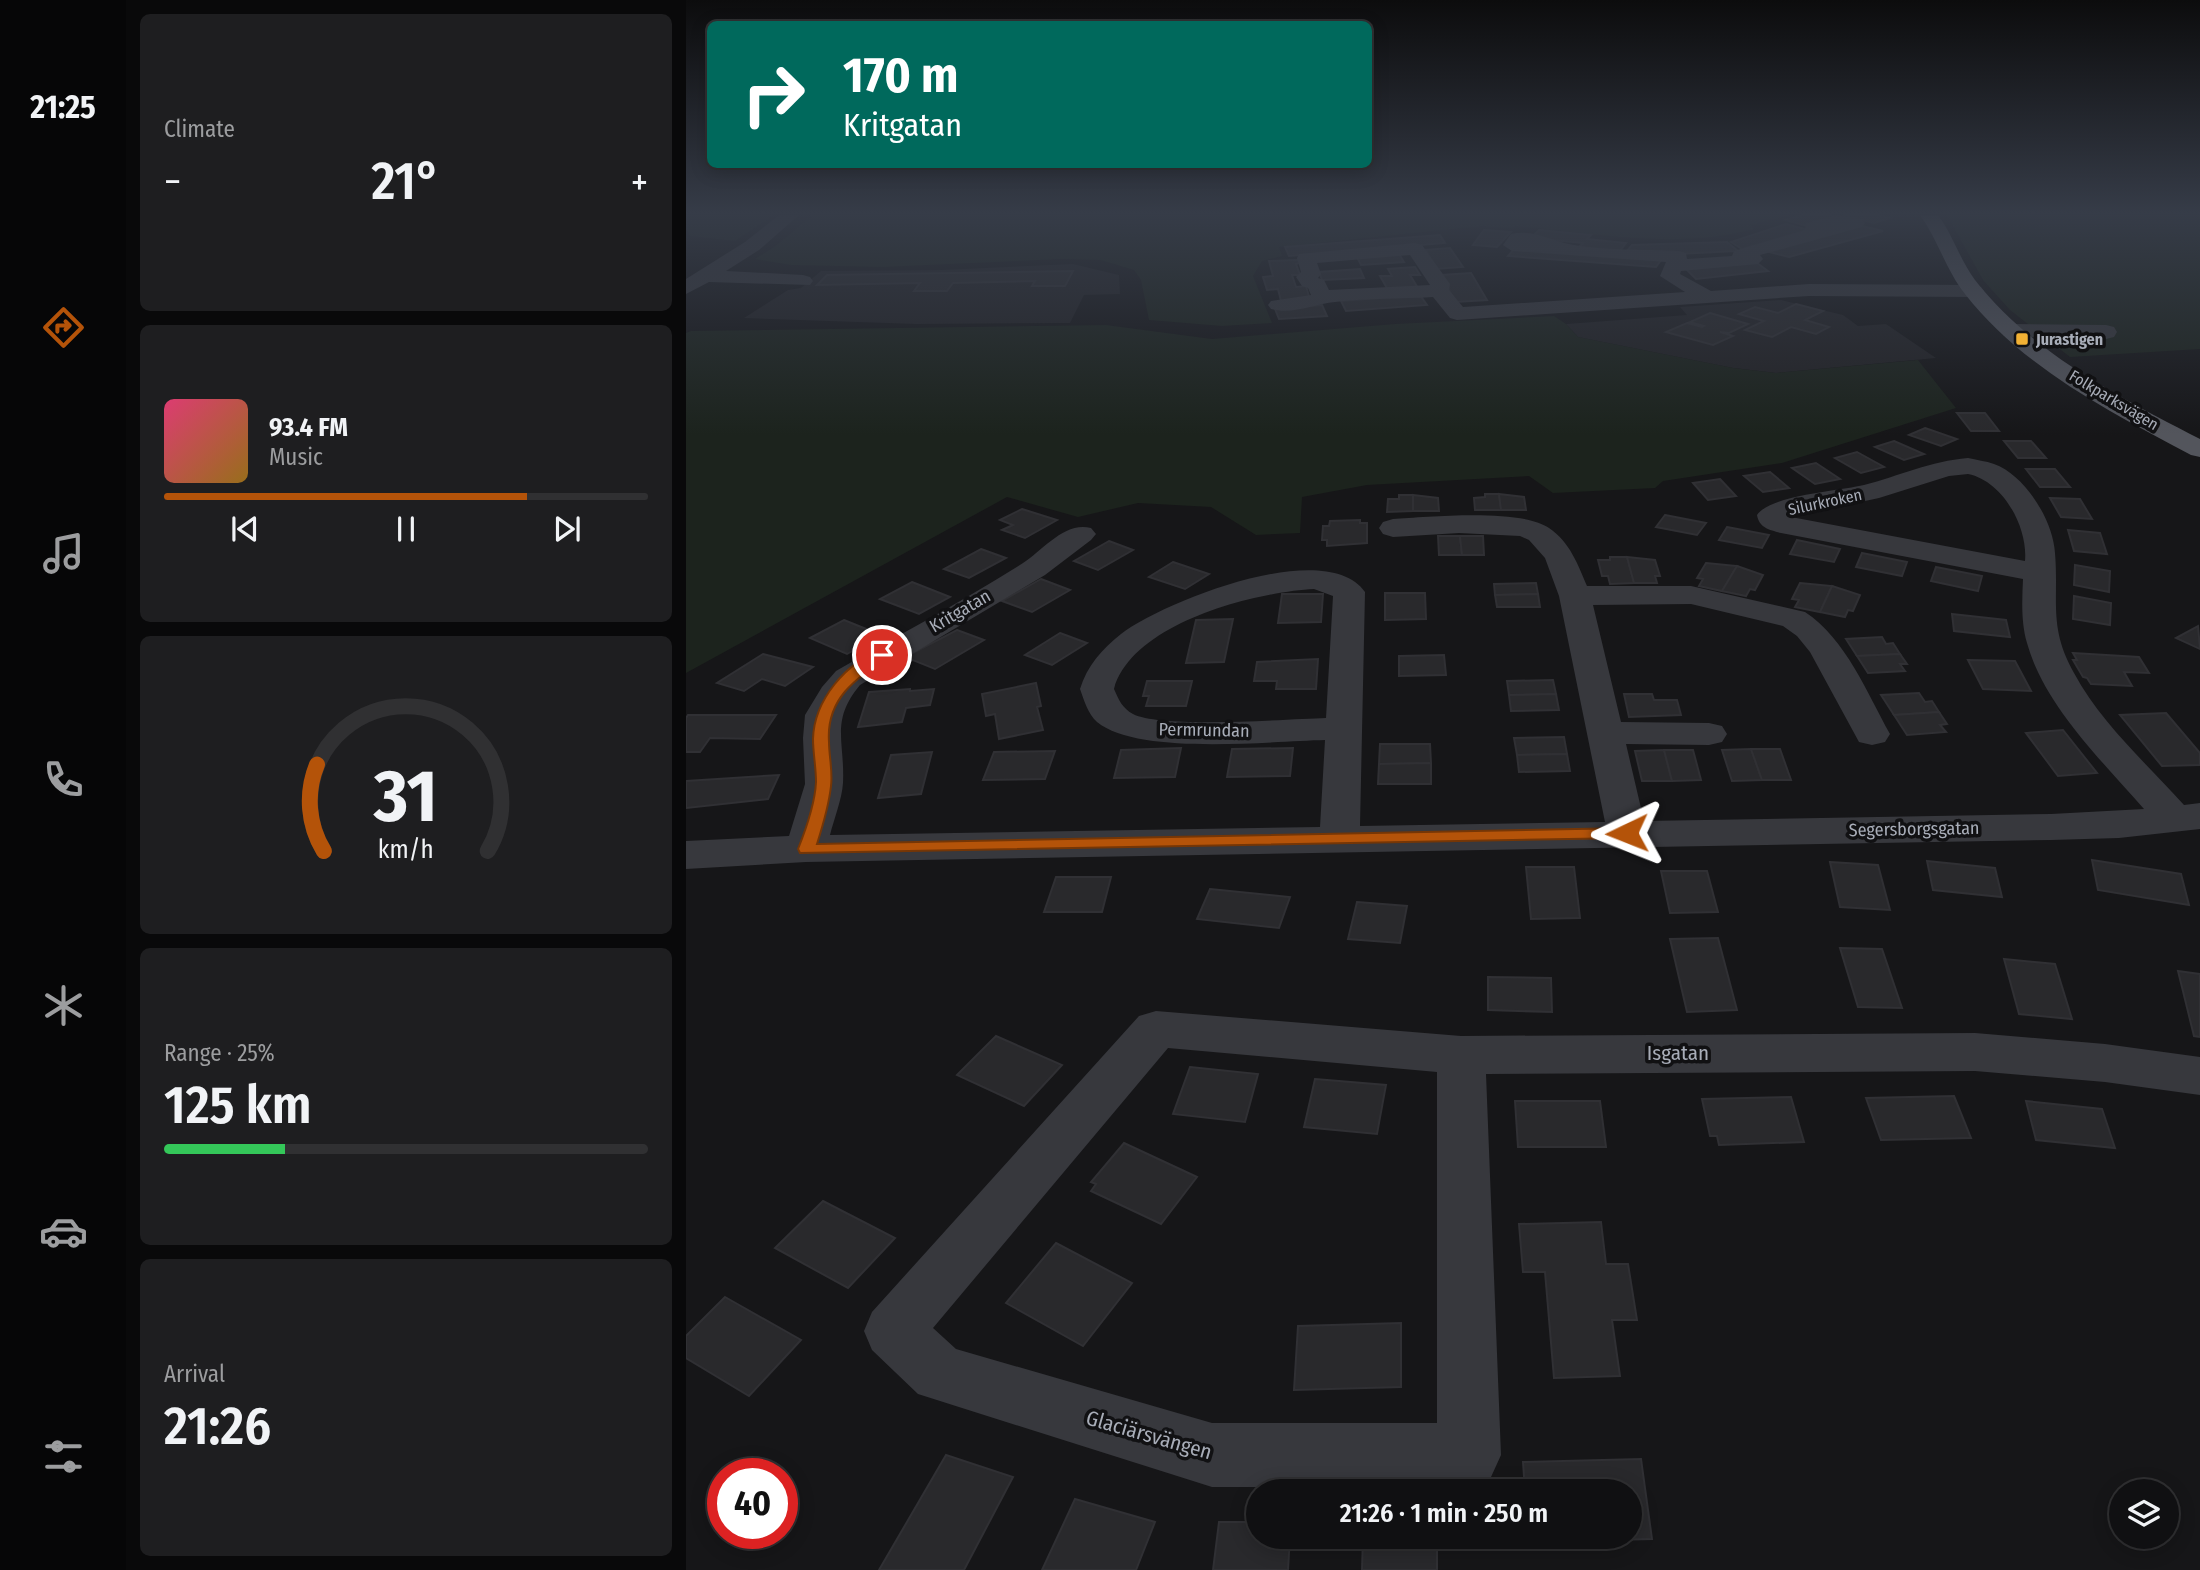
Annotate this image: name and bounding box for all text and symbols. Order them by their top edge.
text: 170 m [843,46,959,105]
icon: right [728,49,819,140]
text: 21:25 [30,88,96,126]
text: Kritgatan [843,106,962,144]
text: Climate [164,115,235,143]
text: 21° [371,150,440,213]
text: − [164,159,181,205]
text: + [631,159,648,205]
icon: directions [39,303,88,352]
place label: Jurastigen [2035,330,2103,349]
marker: Jurastigen [2014,331,2030,347]
street label: Folkparksvägen [2066,366,2162,434]
text: 93.4 FM [269,412,348,443]
text: Music [269,443,323,471]
street label: Silurkroken [1786,485,1864,519]
icon: previous [226,510,264,548]
icon: pause [387,510,425,548]
icon: next [548,510,586,548]
icon: music [39,529,88,578]
street label: Kritgatan [926,585,994,637]
pin [852,625,912,685]
icon: arrive [863,636,901,674]
street label: Permrundan [1158,718,1250,742]
text: 31 [373,753,438,840]
icon: phone [39,755,88,804]
position arrow [1590,796,1664,870]
street label: Segersborgsgatan [1848,817,1980,841]
text: km/h [378,835,434,865]
icon: climate [39,981,88,1030]
text: Range · 25% [164,1039,275,1067]
street label: Isgatan [1647,1040,1709,1066]
text: 125 km [164,1074,311,1137]
icon: car [39,1207,88,1256]
text: Arrival [164,1360,225,1388]
text: 21:26 [164,1395,271,1458]
street label: Glaciärsvängen [1083,1405,1215,1465]
icon: filters [39,1432,88,1481]
speed limit sign: 40 [707,1458,798,1549]
map controls [2109,1479,2179,1549]
button: layers [2109,1479,2179,1549]
text: 21:26 · 1 min · 250 m [1340,1498,1548,1529]

